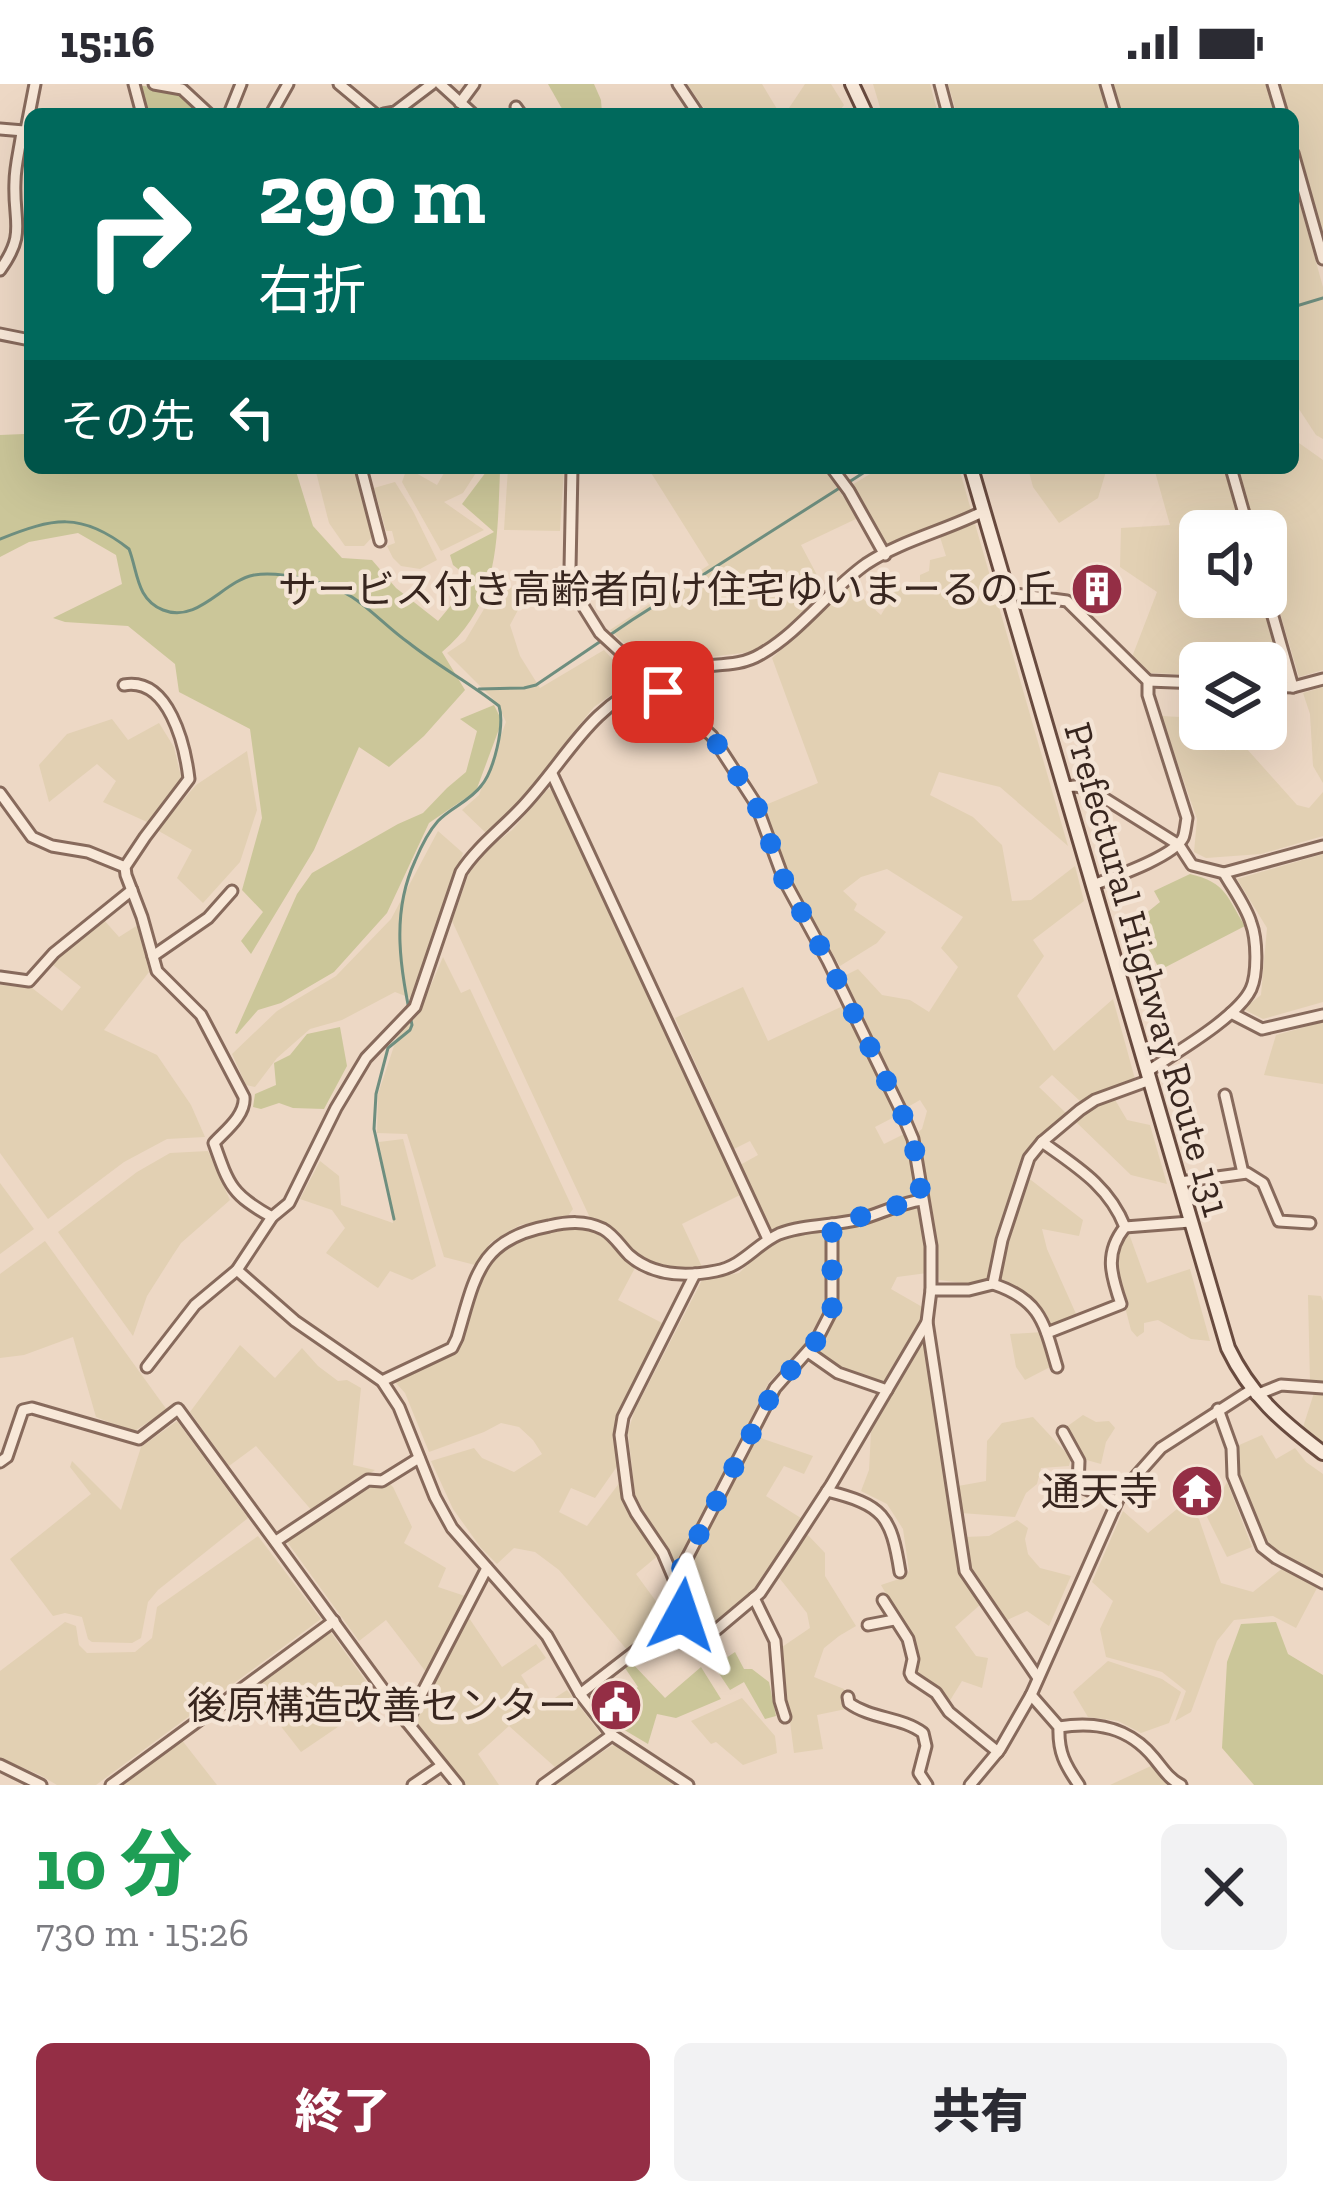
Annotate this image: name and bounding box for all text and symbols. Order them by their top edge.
text: 15:16 [60,15,155,69]
text: 290 m [258,144,486,245]
icon: right [60,156,216,312]
text: 右折 [258,258,366,323]
icon: left [219,384,285,450]
text: その先 [60,395,195,449]
map controls [1179,510,1287,750]
button: sound [1179,510,1287,618]
building icon: サービス付き高齢者向け住宅ゆいまーるの丘 [1069,561,1125,617]
place label: サービス付き高齢者向け住宅ゆいまーるの丘 [278,566,1058,613]
pin [612,641,714,743]
button: layers [1179,642,1287,750]
icon: arrive [630,659,696,725]
street label: Prefectural Highway Route 131 [1054,717,1241,1221]
temple icon: 通天寺 [1169,1463,1225,1519]
place label: 通天寺 [1041,1468,1158,1515]
position arrow [619,1552,745,1678]
public building icon: 後原構造改善センター [588,1677,644,1733]
place label: 後原構造改善センター [187,1682,577,1729]
text: 10 分 [36,1821,192,1907]
button: close [1161,1824,1287,1950]
text: 730 m · 15:26 [36,1909,249,1956]
button: 終了 [36,2043,650,2181]
button: 共有 [674,2043,1287,2181]

